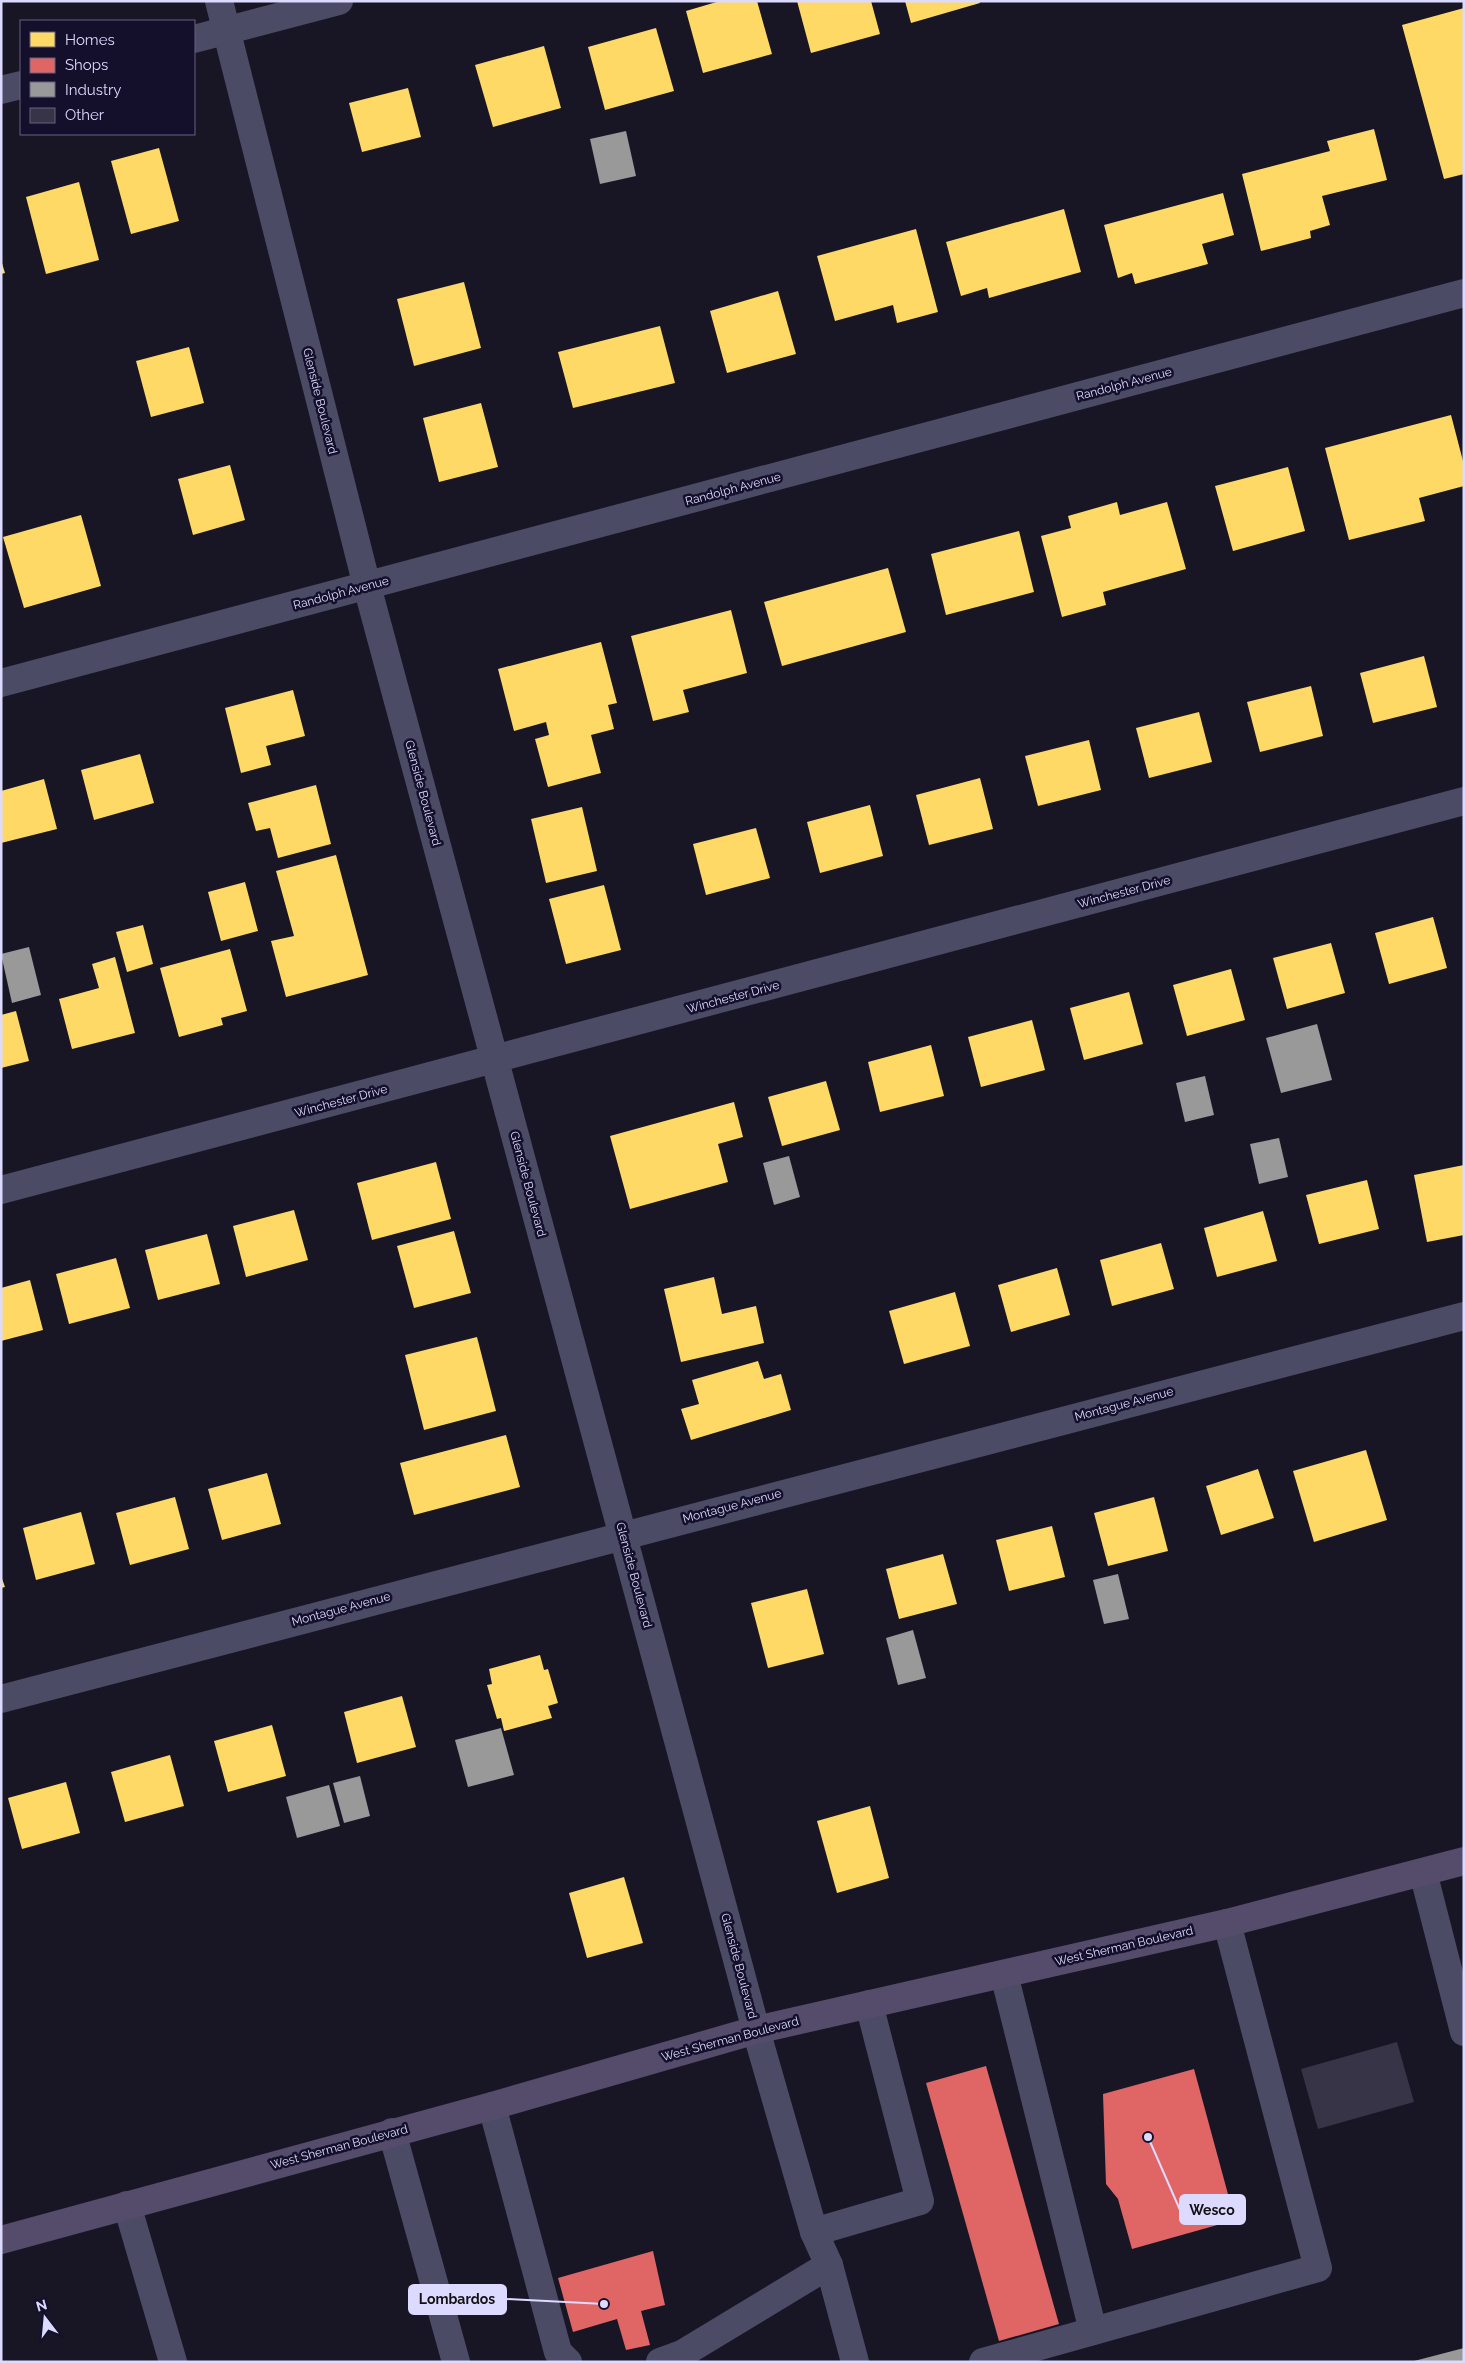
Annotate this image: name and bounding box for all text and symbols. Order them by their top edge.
legend [20,20,195,135]
text: Homes [65,31,115,49]
text: Shops [65,56,108,74]
text: Industry [65,81,121,99]
text: Other [65,106,105,124]
street label: Glenside Boulevard [300,347,340,455]
street label: Randolph Avenue [1075,365,1173,403]
street label: Randolph Avenue [684,470,782,508]
street label: Randolph Avenue [292,574,390,612]
street label: Glenside Boulevard [402,739,444,847]
street label: Winchester Drive [1076,873,1172,911]
street label: Winchester Drive [685,978,781,1016]
street label: Winchester Drive [293,1082,389,1120]
street label: Glenside Boulevard [507,1130,549,1238]
street label: Montague Avenue [1073,1384,1175,1424]
street label: Montague Avenue [681,1486,783,1526]
street label: Glenside Boulevard [613,1521,655,1629]
street label: Montague Avenue [290,1589,392,1629]
street label: Glenside Boulevard [718,1912,760,2020]
street label: West Sherman Boulevard [1053,1923,1195,1969]
street label: West Sherman Boulevard [660,2014,800,2064]
street label: West Sherman Boulevard [269,2122,409,2172]
callout: Wesco [1180,2195,1245,2224]
text: Wesco [1189,2202,1235,2218]
callout: Lombardos [409,2285,506,2314]
text: Lombardos [419,2291,495,2307]
north arrow [20,2293,70,2343]
text: N [34,2296,49,2315]

